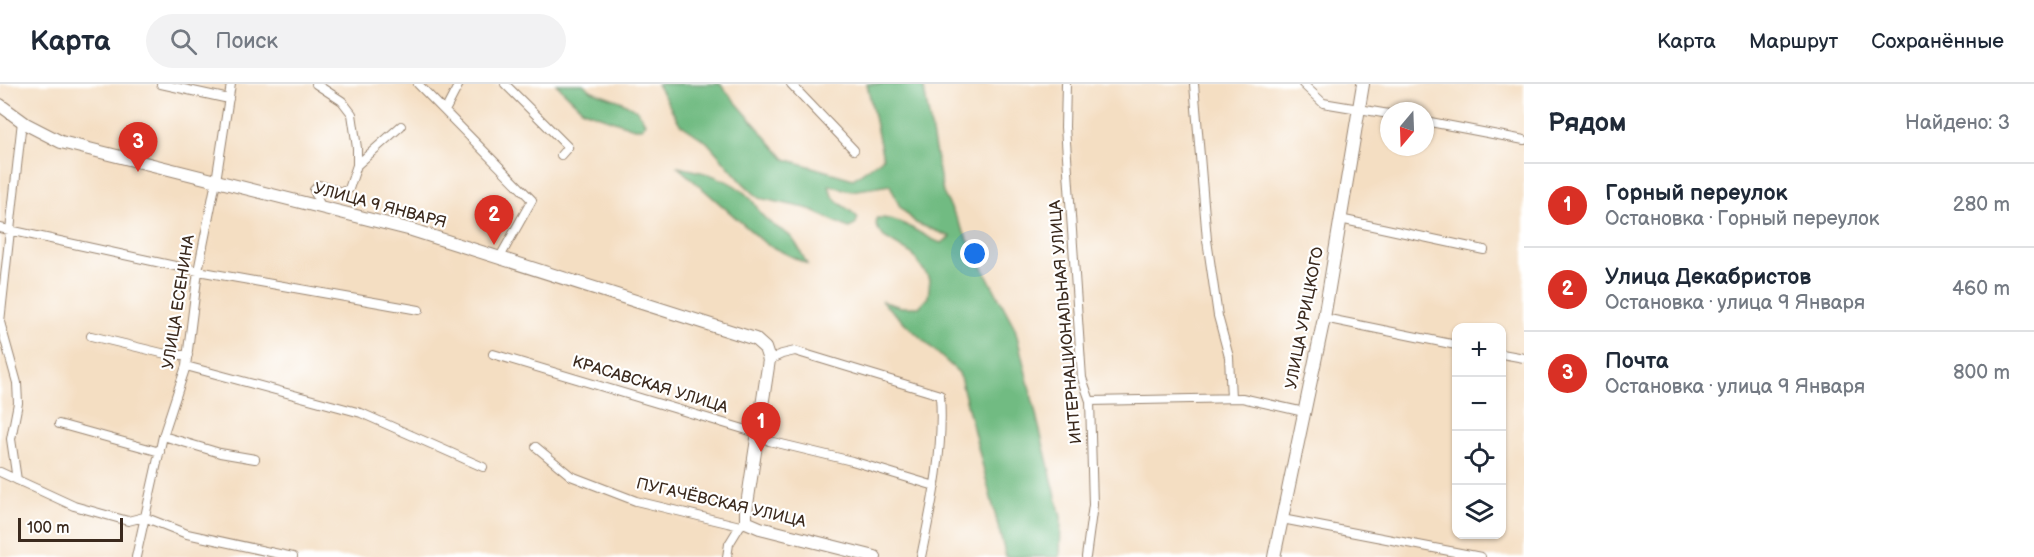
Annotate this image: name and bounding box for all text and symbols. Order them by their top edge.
search box [146,14,566,68]
text: Карта [30,25,110,58]
icon: search [167,25,200,58]
text: Поиск [215,28,278,55]
text: Карта [1657,29,1716,54]
text: Маршрут [1749,29,1838,54]
text: Сохранённые [1871,29,2004,54]
north arrow [1380,102,1434,156]
text: Рядом [1548,108,1626,139]
text: Найдено: 3 [1905,111,2010,135]
pin: 3 [118,122,158,172]
street label: УЛИЦА 9 ЯНВАРЯ [312,179,448,233]
text: Горный переулок [1605,180,1787,207]
text: 1 [1563,193,1572,217]
text: 280 m [1953,193,2010,217]
pin: 2 [474,196,514,245]
street label: ИНТЕРНАЦИОНАЛЬНАЯ УЛИЦА [1046,199,1086,445]
text: Остановка · Горный переулок [1605,207,1879,231]
street label: УЛИЦА ЕСЕНИНА [159,233,199,370]
your location [960,239,989,268]
street label: УЛИЦА УРИЦКОГО [1282,245,1328,391]
text: Улица Декабристов [1605,264,1811,291]
text: 2 [1562,277,1573,301]
text: 460 m [1952,277,2010,301]
text: Остановка · улица 9 Января [1605,291,1865,315]
map controls [1452,323,1506,539]
button: + [1452,323,1506,377]
text: Почта [1605,348,1669,375]
street label: КРАСАВСКАЯ УЛИЦА [570,352,730,418]
text: 3 [1562,361,1573,385]
text: 800 m [1953,361,2010,385]
text: Остановка · улица 9 Января [1605,375,1865,399]
button: − [1452,377,1506,431]
pin: 1 [742,402,780,452]
button: locate [1452,431,1506,485]
street label: ПУГАЧЁВСКАЯ УЛИЦА [634,473,808,532]
button: layers [1452,485,1506,539]
scale bar [18,515,123,542]
text: 100 m [27,519,70,538]

